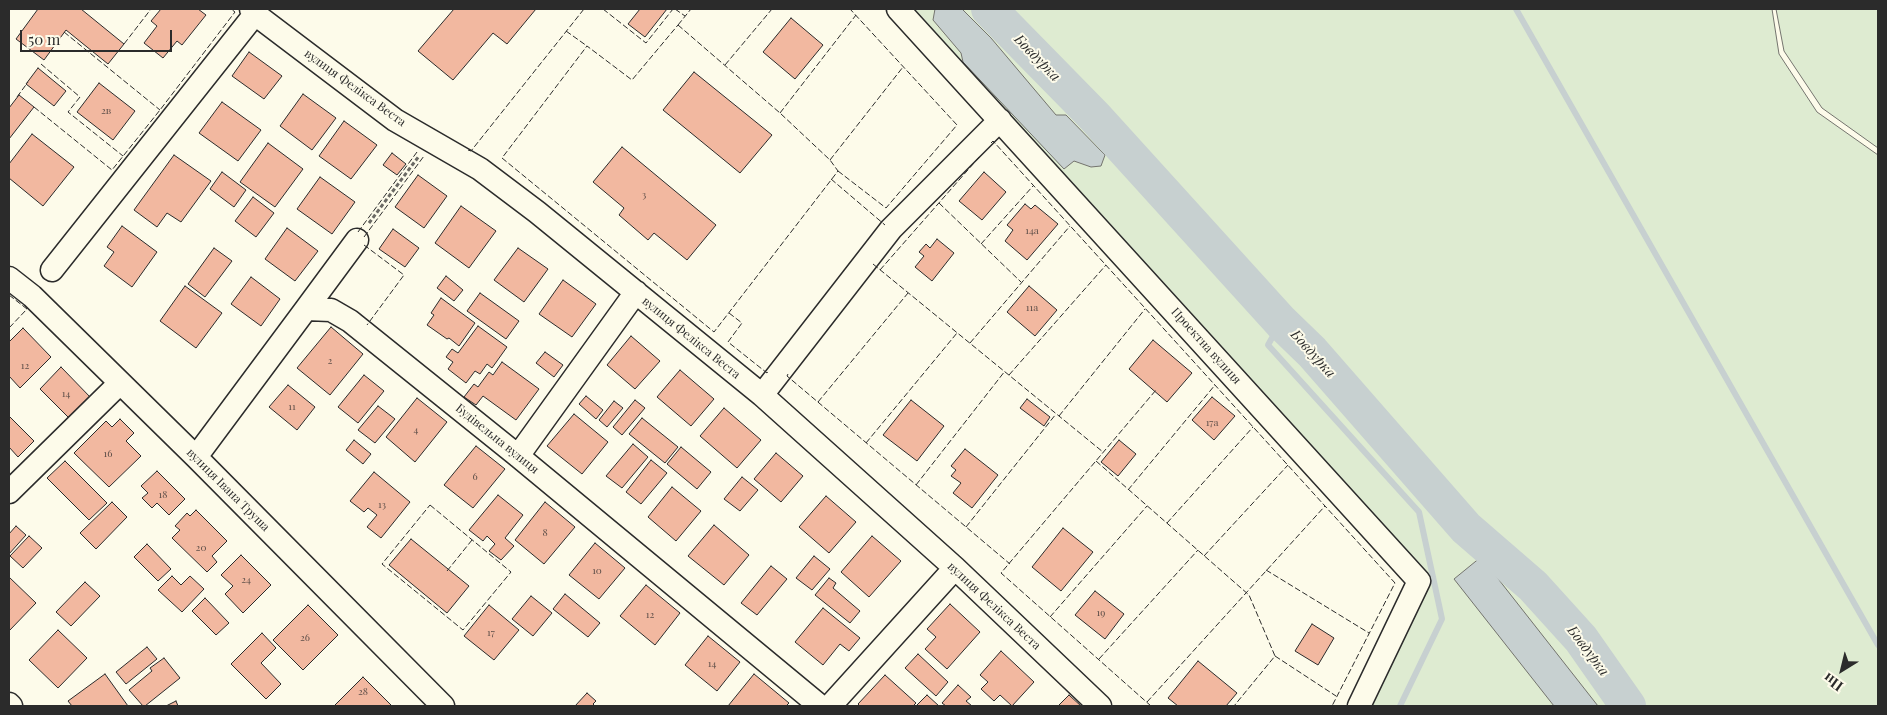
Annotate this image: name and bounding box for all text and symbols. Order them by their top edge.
scale bar [22,20,175,52]
text: 50 m [28,29,60,49]
water label: Бовдурка [1011,31,1063,85]
street label: вулиця Фелікса Веста [301,46,409,130]
house number: 2в [101,105,111,117]
house number: 3 [642,189,646,201]
house number: 14а [1025,225,1039,237]
street label: вулиця Фелікса Веста [639,294,743,382]
house number: 11а [1026,302,1038,314]
street label: Проектна вулиця [1168,305,1244,387]
water label: Бовдурка [1287,327,1339,381]
house number: 2 [328,355,332,367]
house number: 12 [21,360,29,372]
house number: 14 [62,388,70,400]
house number: 11 [288,401,296,413]
street label: Будівельна вулиця [452,401,542,477]
house number: 17а [1206,417,1218,429]
house number: 4 [414,424,418,436]
street label: вулиця Івана Труша [183,445,273,535]
house number: 16 [104,448,112,460]
house number: 6 [472,471,478,483]
house number: 18 [159,489,167,501]
house number: 13 [378,499,386,511]
house number: 8 [542,527,548,539]
house number: 20 [196,542,206,554]
street label: вулиця Фелікса Веста [944,559,1044,653]
house number: 10 [592,565,602,577]
house number: 24 [241,574,251,586]
house number: 19 [1097,607,1105,619]
house number: 12 [646,609,654,621]
water label: Бовдурка [1564,622,1612,680]
house number: 17 [487,627,495,639]
house number: 26 [300,632,310,644]
north arrow [1817,645,1867,695]
house number: 14 [708,658,716,670]
text: Пн [1819,669,1847,696]
house number: 28 [358,686,368,698]

